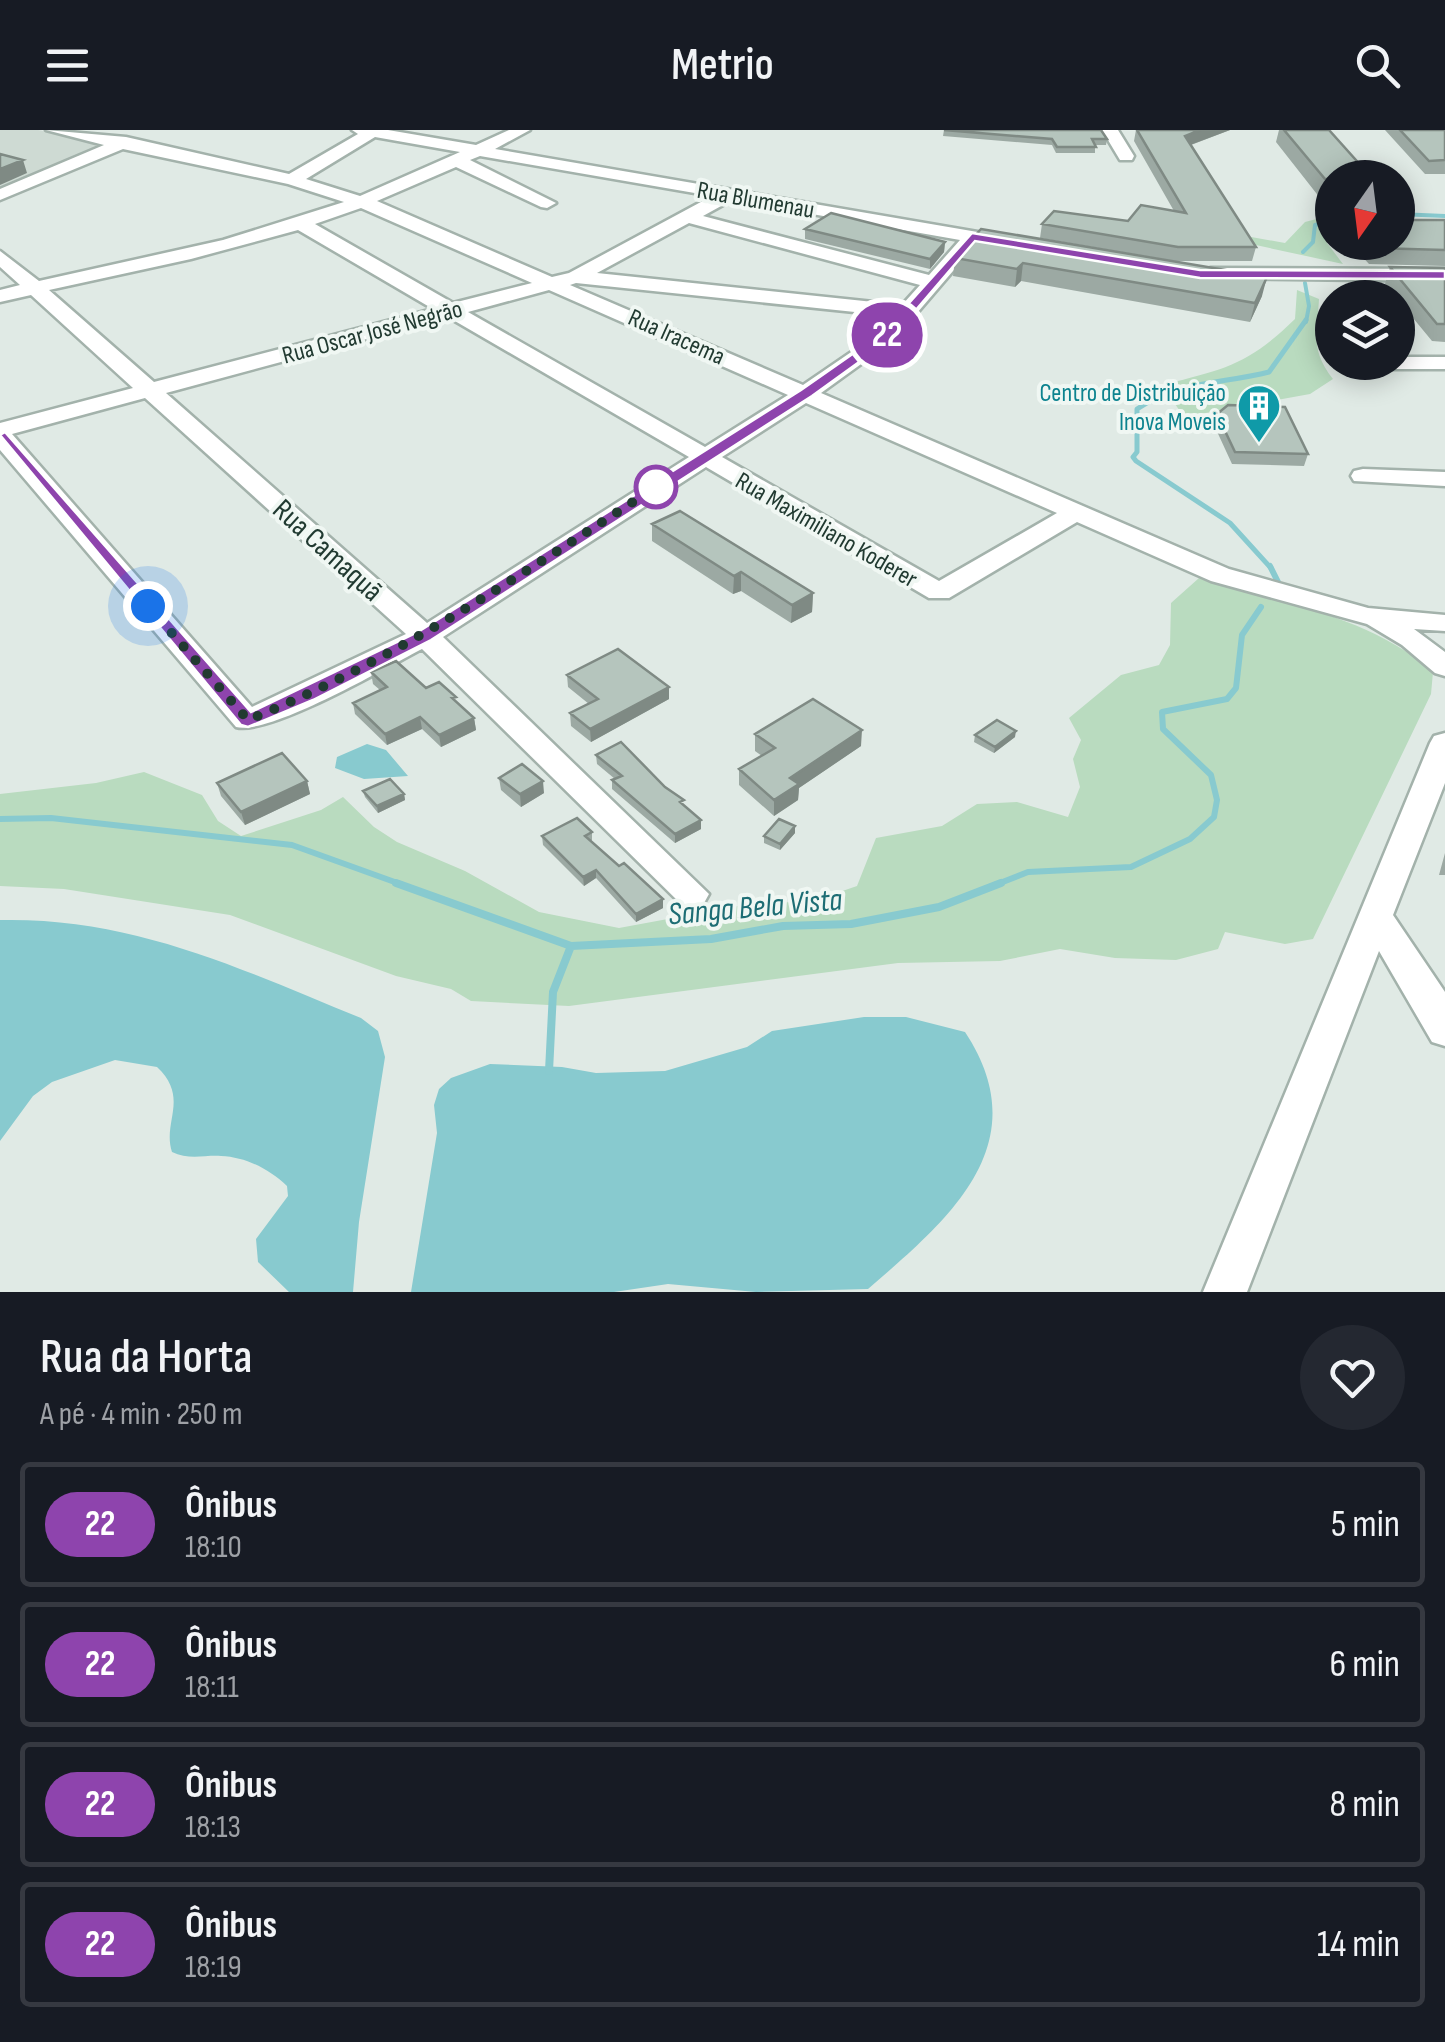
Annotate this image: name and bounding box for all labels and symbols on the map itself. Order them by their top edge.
north arrow [1315,160,1415,260]
street label: Rua Blumenau [695,175,817,226]
street label: Rua Oscar José Negrão [279,293,466,371]
street label: Rua Iracema [623,302,730,372]
line badge: 22 [842,302,932,368]
place label: Centro de Distribuição Inova Moveis [1039,378,1226,438]
building icon: Centro de Distribuição Inova Moveis [1236,383,1282,444]
unlabelled marker [635,466,677,508]
street label: Rua Maximiliano Koderer [730,466,923,595]
street label: Rua Camaquã [265,492,390,610]
your location [123,581,173,631]
water label: Sanga Bela Vista [667,880,844,935]

